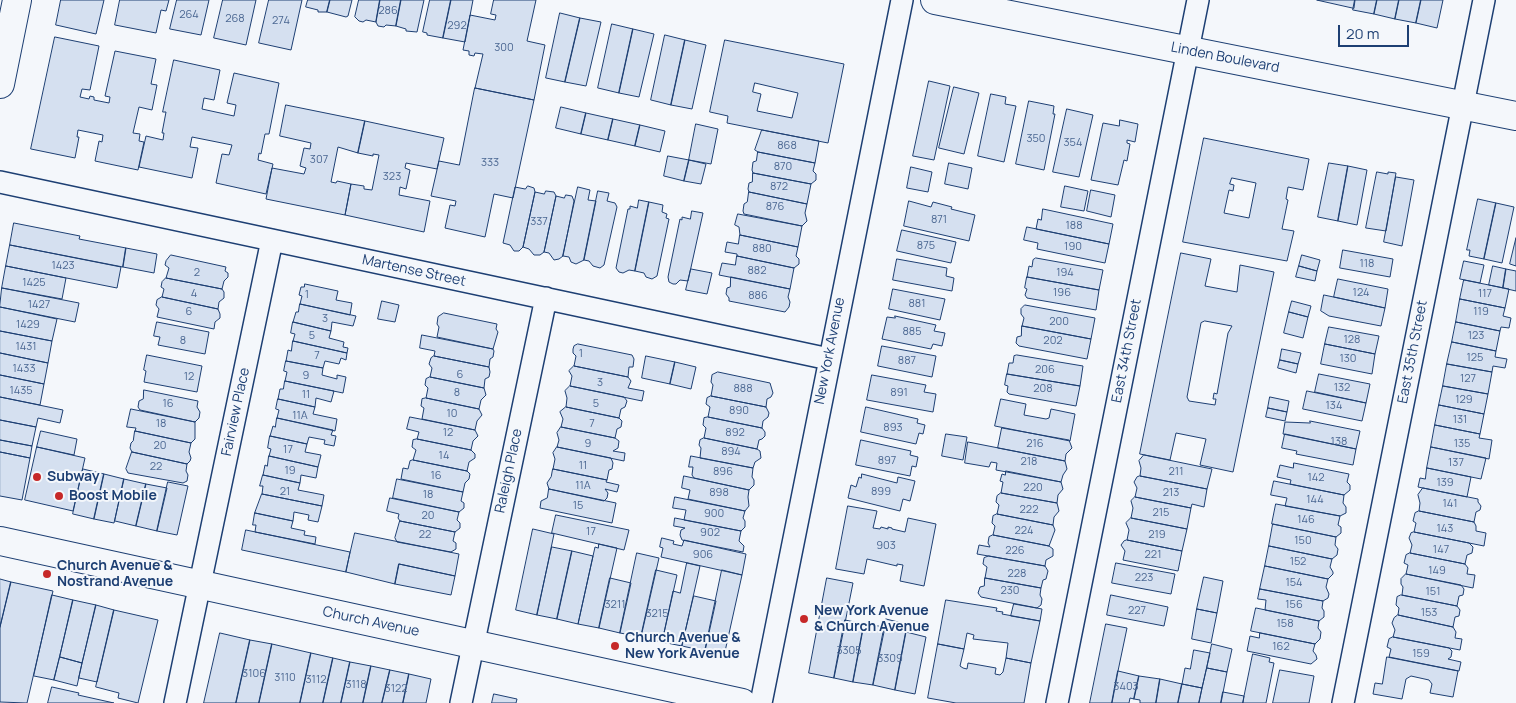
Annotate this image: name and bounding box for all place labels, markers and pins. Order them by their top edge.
place label: Subway [47,469,100,485]
marker: Subway [31,471,43,483]
place label: Boost Mobile [69,488,157,504]
marker: Boost Mobile [53,490,65,502]
place label: Church Avenue & Nostrand Avenue [57,558,173,590]
marker: Church Avenue & Nostrand Avenue [41,568,53,580]
place label: New York Avenue & Church Avenue [814,603,930,636]
marker: New York Avenue & Church Avenue [798,613,810,625]
place label: Church Avenue & New York Avenue [625,630,741,662]
marker: Church Avenue & New York Avenue [609,640,621,652]

